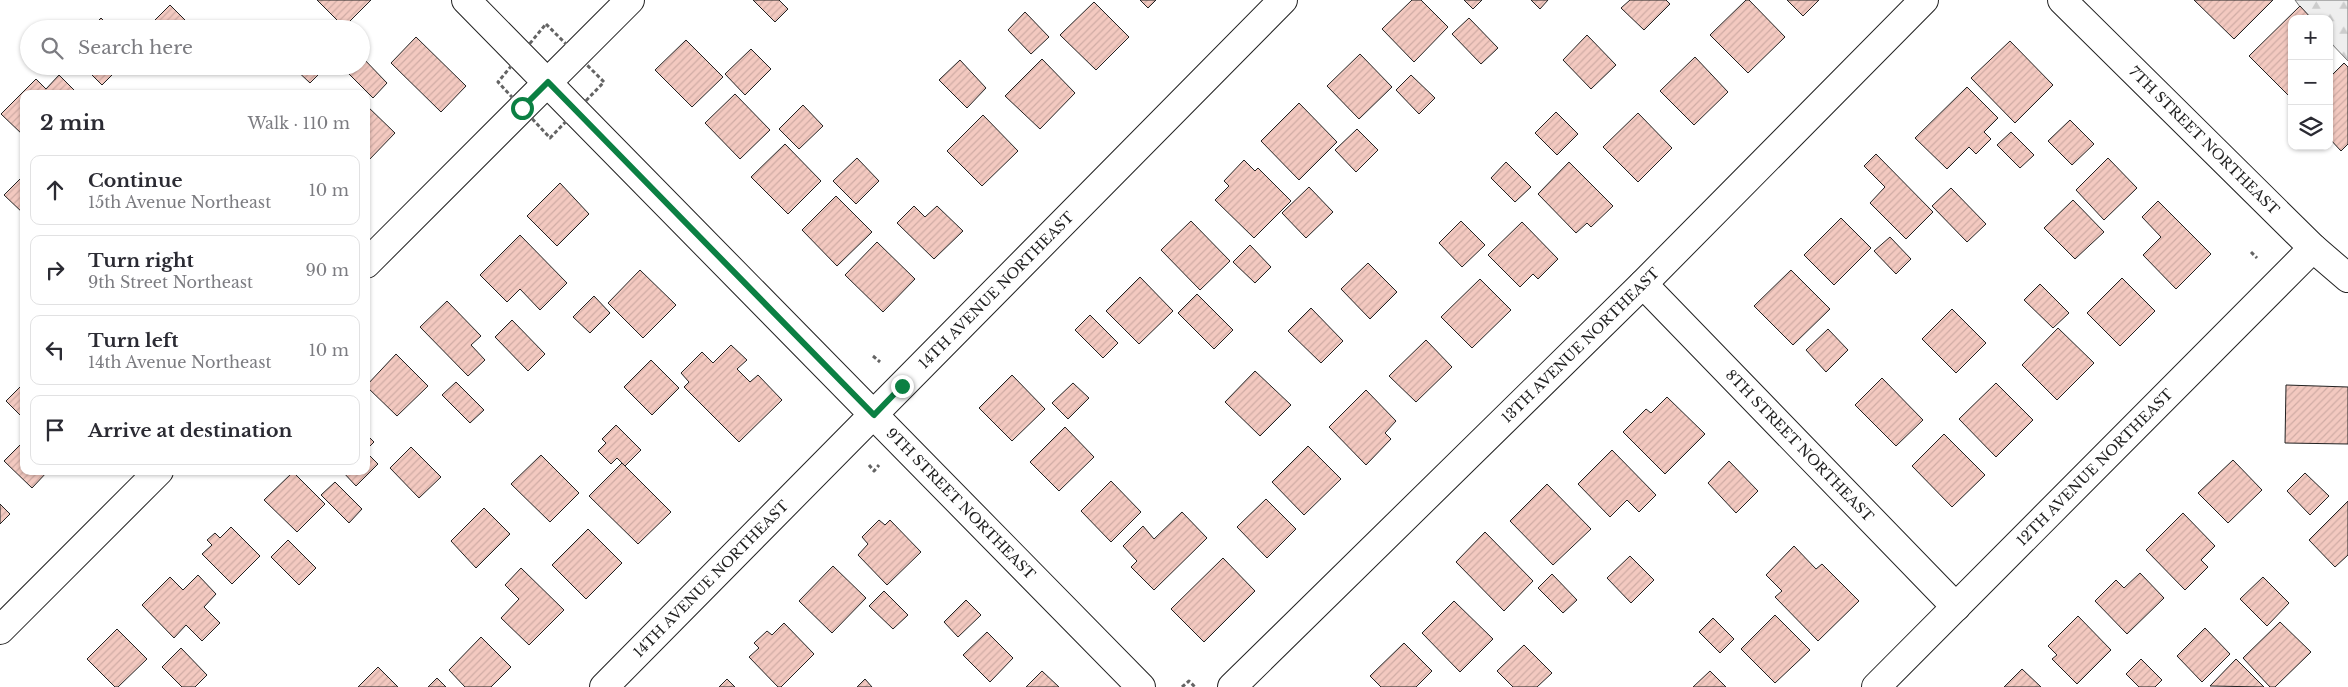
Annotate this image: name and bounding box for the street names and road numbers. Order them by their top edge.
street label: 7TH STREET NORTHEAST [2126,63,2283,219]
street label: 14TH AVENUE NORTHEAST [915,208,1078,372]
street label: 13TH AVENUE NORTHEAST [1498,264,1663,427]
street label: 8TH STREET NORTHEAST [1722,366,1877,525]
street label: 12TH AVENUE NORTHEAST [2013,385,2177,549]
street label: 9TH STREET NORTHEAST [882,424,1039,583]
street label: 14TH AVENUE NORTHEAST [630,497,792,661]

